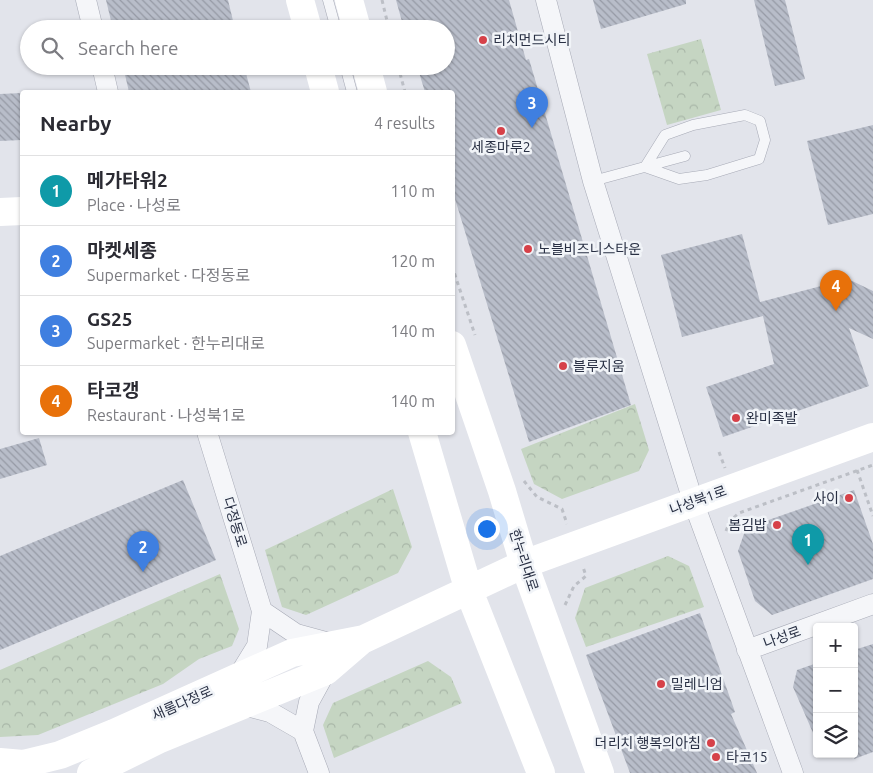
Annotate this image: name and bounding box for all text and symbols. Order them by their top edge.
search box [20,20,455,75]
place label: 리치먼드시티 [493,32,570,48]
icon: search [38,34,66,62]
marker: 리치먼드시티 [477,34,489,46]
text: Search here [78,37,178,59]
pin: 3 [516,87,548,128]
text: Nearby [40,111,111,135]
text: 4 results [374,114,435,132]
marker: 세종마루2 [495,125,507,137]
place label: 세종마루2 [471,139,531,155]
text: 메가타워2 [87,169,168,191]
text: 1 [51,182,61,200]
text: 110 m [390,182,435,200]
text: Place · 나성로 [87,196,181,214]
text: 마켓세종 [87,239,157,261]
place label: 노블비즈니스타운 [538,241,641,257]
marker: 노블비즈니스타운 [522,243,534,255]
text: 2 [51,252,61,270]
text: 120 m [390,252,435,270]
text: Supermarket · 다정동로 [87,266,250,284]
pin: 4 [820,270,852,311]
text: GS25 [87,308,132,330]
text: 3 [51,322,61,340]
text: 140 m [390,322,435,340]
text: Supermarket · 한누리대로 [87,334,265,352]
place label: 블루지움 [573,358,625,374]
marker: 블루지움 [557,360,569,372]
text: 타코갱 [87,379,139,401]
text: 4 [51,392,61,410]
text: 140 m [390,392,435,410]
text: Restaurant · 나성북1로 [87,406,245,424]
place label: 완미족발 [746,410,798,426]
marker: 완미족발 [730,412,742,424]
street label: 나성북1로 [667,482,729,518]
place label: 사이 [813,490,839,506]
marker: 사이 [843,492,855,504]
street label: 다정동로 [220,495,250,549]
your location [474,516,500,542]
place label: 봄김밥 [728,517,767,533]
marker: 봄김밥 [771,519,783,531]
pin: 1 [792,524,824,565]
street label: 한누리대로 [506,527,542,593]
pin: 2 [127,531,159,572]
street label: 나성로 [761,623,803,651]
map controls [813,623,858,758]
button: + [813,623,858,668]
button: − [813,668,858,713]
place label: 밀레니엄 [671,676,723,692]
marker: 밀레니엄 [655,678,667,690]
street label: 새롬다정로 [149,683,215,723]
button: layers [813,713,858,758]
place label: 더리치 행복의아침 [595,735,701,751]
marker: 더리치 행복의아침 [705,737,717,749]
place label: 타코15 [726,749,768,765]
marker: 타코15 [710,751,722,763]

